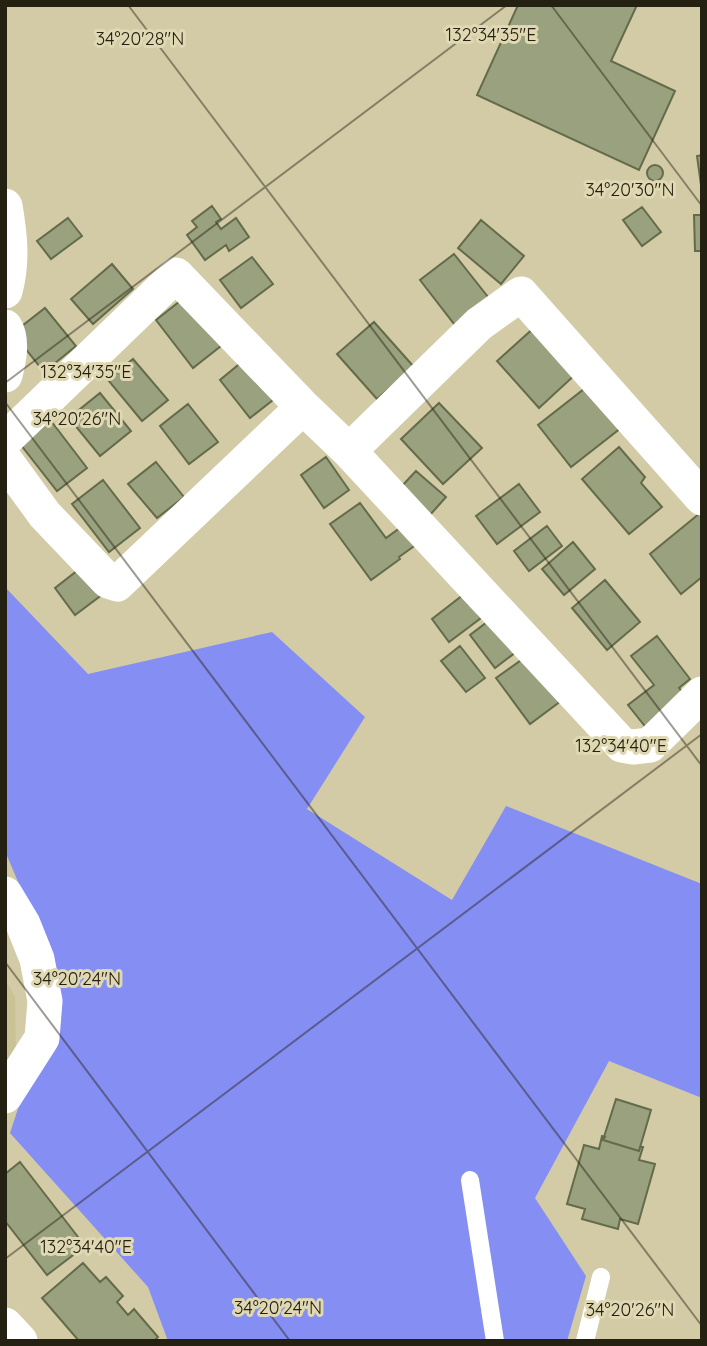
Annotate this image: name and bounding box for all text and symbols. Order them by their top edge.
text: 132°34'35"E [446,23,536,46]
text: 34°20'28"N [96,27,184,50]
text: 34°20'30"N [585,178,675,201]
text: 132°34'35"E [41,360,131,383]
text: 34°20'26"N [33,407,121,430]
text: 132°34'40"E [575,734,667,757]
text: 34°20'24"N [33,967,121,990]
text: 132°34'40"E [40,1235,132,1258]
text: 34°20'24"N [234,1296,322,1319]
text: 34°20'26"N [586,1298,674,1321]

